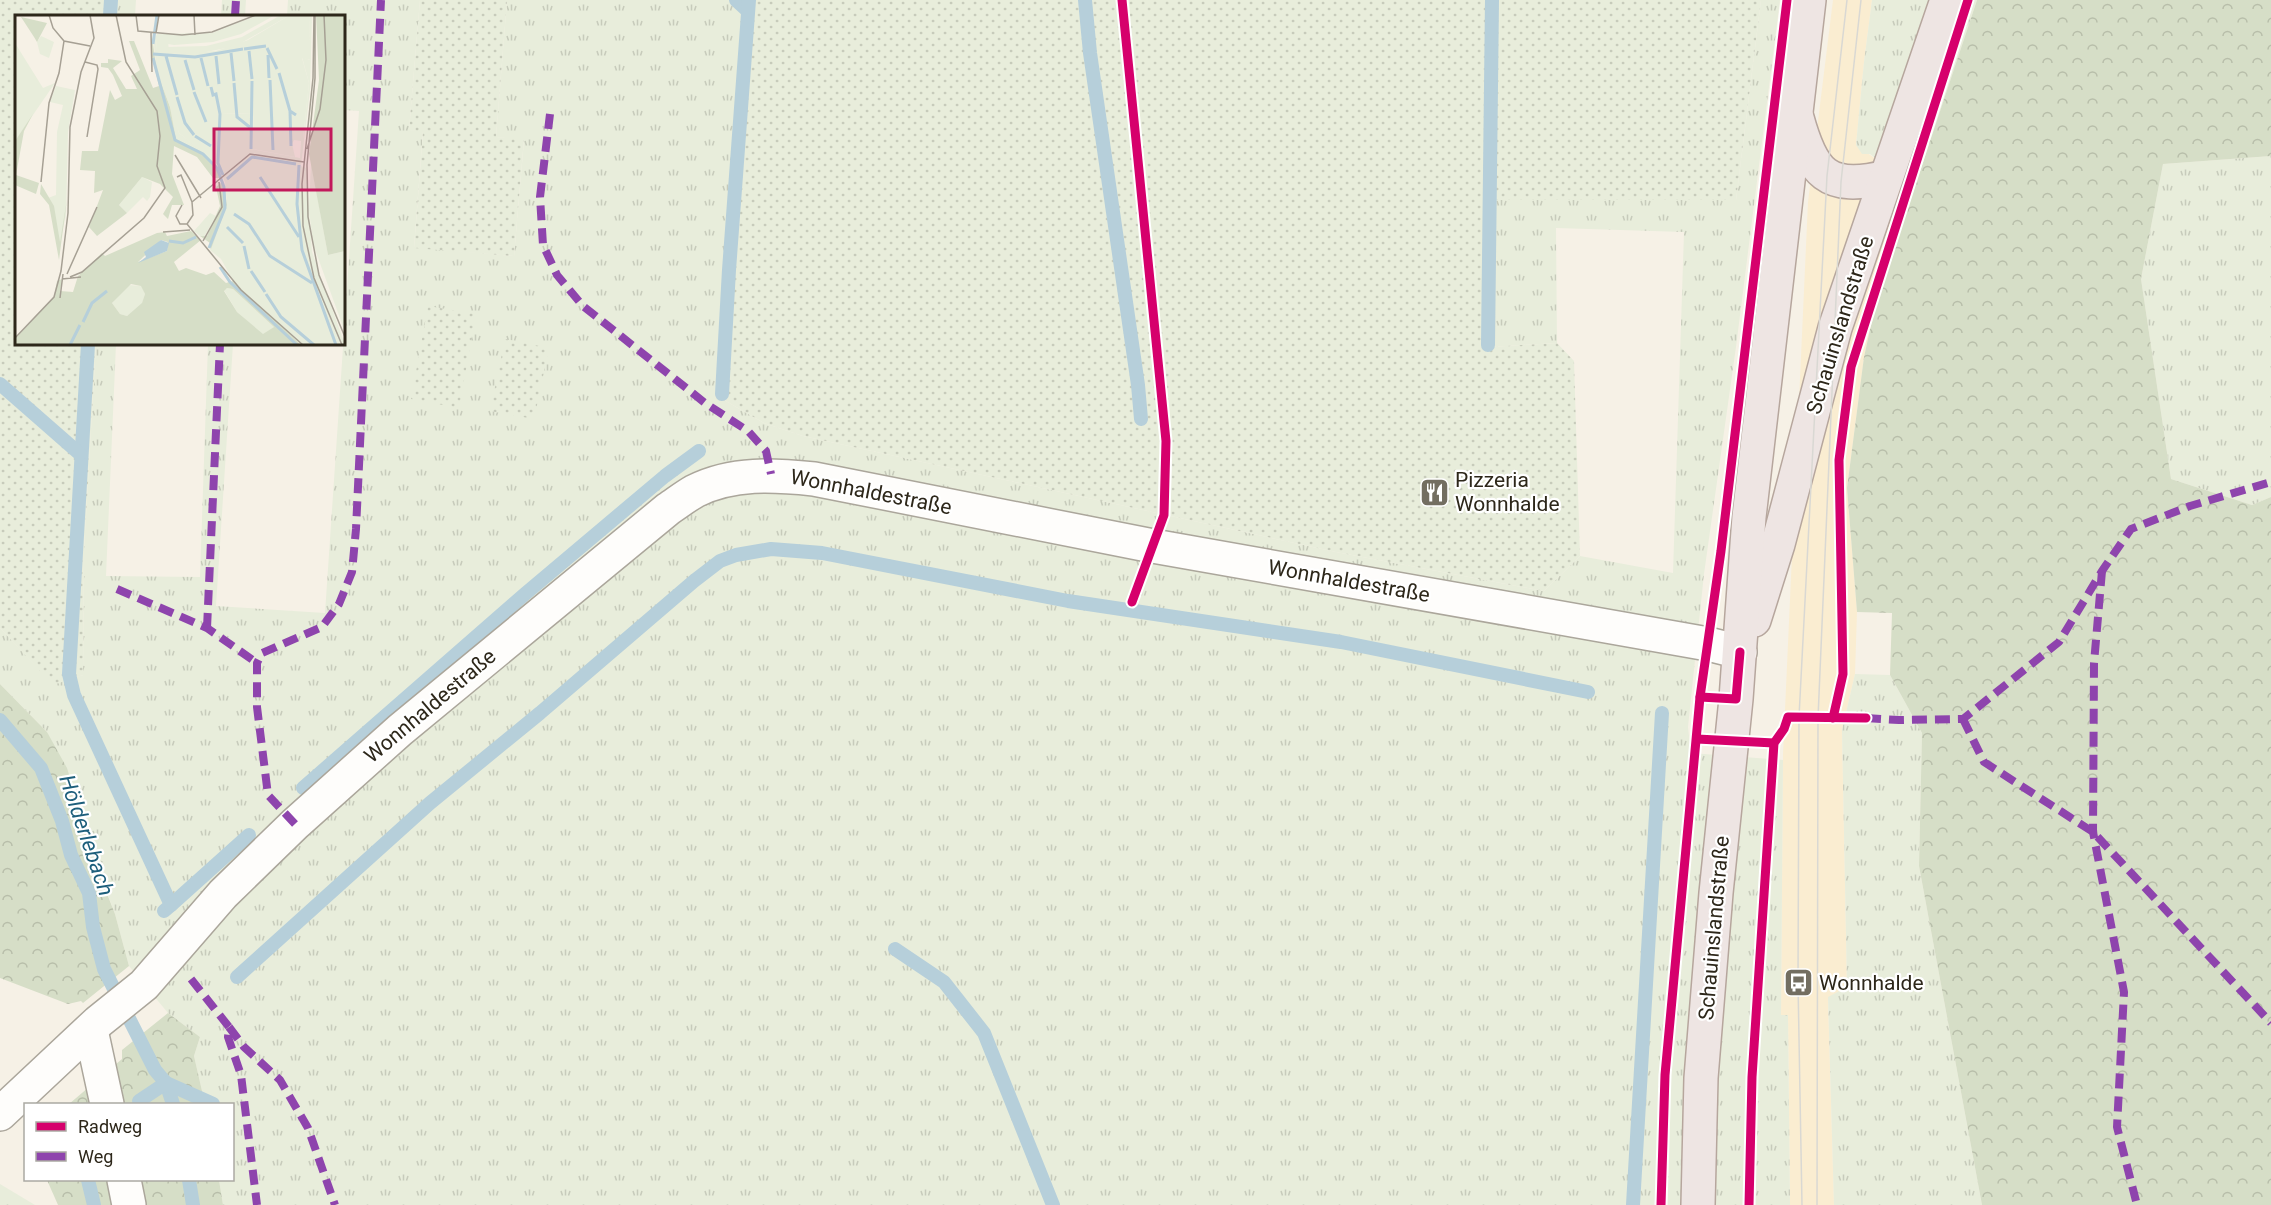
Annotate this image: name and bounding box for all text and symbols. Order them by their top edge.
inset map [15,15,345,345]
street label: Schauinslandstraße [1801,233,1879,417]
street label: Wonnhaldestraße [788,465,954,519]
place label: Pizzeria Wonnhalde [1455,468,1560,516]
restaurant icon: Pizzeria Wonnhalde [1418,476,1450,508]
street label: Wonnhaldestraße [1266,555,1432,607]
street label: Wonnhaldestraße [359,644,501,768]
water label: Hölderlebach [54,771,119,899]
street label: Schauinslandstraße [1694,835,1734,1021]
bus stop icon: Wonnhalde [1782,967,1814,999]
place label: Wonnhalde [1819,971,1924,995]
legend [24,1103,234,1181]
text: Radweg [78,1116,142,1137]
text: Weg [78,1146,113,1167]

